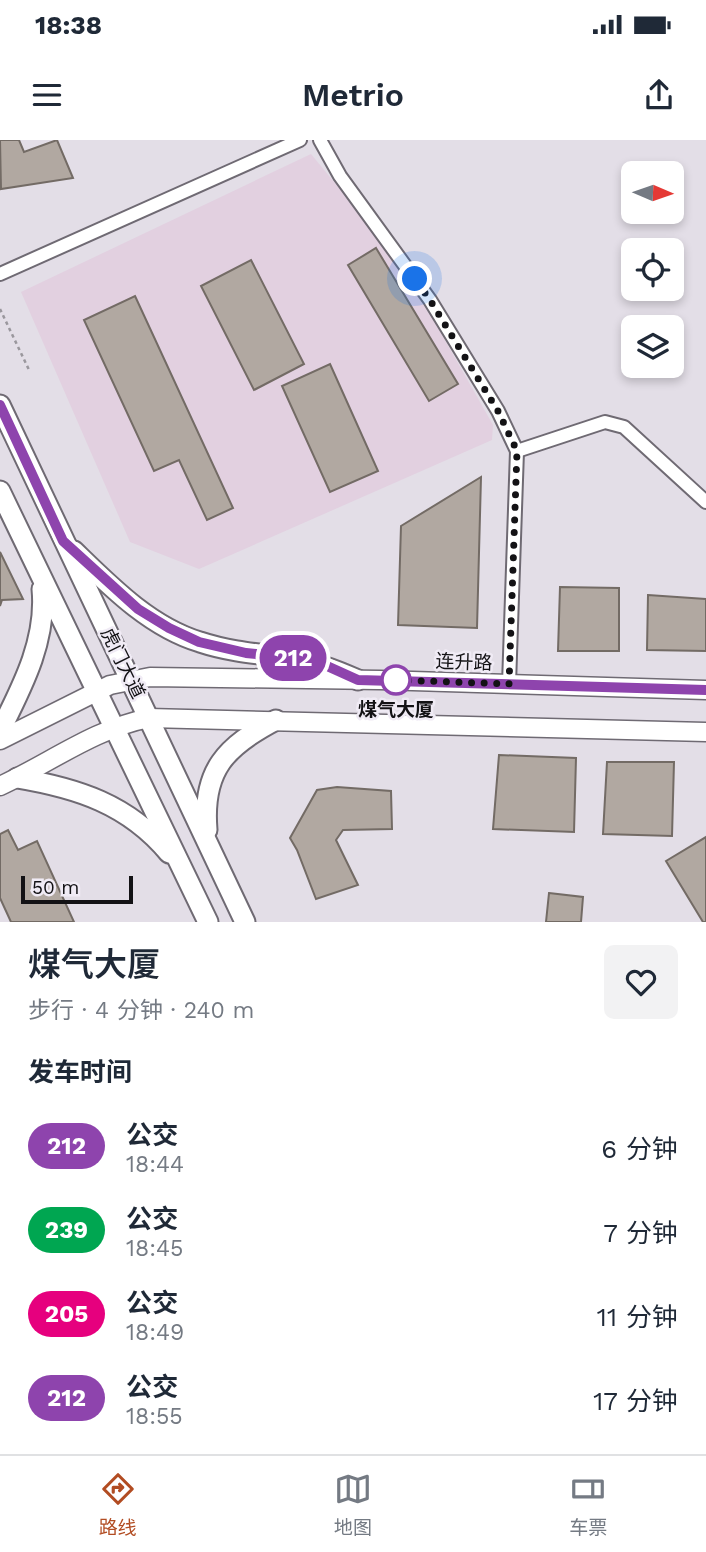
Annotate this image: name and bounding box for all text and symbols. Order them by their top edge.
text: 18:38 [35,10,102,40]
icon: menu [28,76,66,114]
text: Metrio [302,76,404,114]
icon: share [640,76,678,114]
north arrow [621,161,684,224]
map controls [621,161,684,378]
button: locate [621,238,684,301]
your location [397,261,432,296]
button: layers [621,315,684,378]
street label: 虎门大道 [96,624,150,702]
line badge: 212 [253,635,333,681]
text: 212 [274,644,312,672]
street label: 连升路 [435,650,493,674]
marker: 煤气大厦 [381,665,411,695]
place label: 煤气大厦 [358,698,434,721]
scale bar [21,873,133,905]
text: 50 m [32,876,79,899]
text: 煤气大厦 [28,945,160,984]
button: heart [604,945,678,1019]
text: 步行 · 4 分钟 · 240 m [28,997,255,1024]
text: 发车时间 [28,1057,132,1087]
text: 公交 [126,1120,178,1150]
text: 212 [47,1132,86,1160]
text: 6 分钟 [601,1134,678,1164]
text: 18:44 [126,1151,184,1178]
text: 公交 [126,1204,178,1234]
text: 239 [45,1216,88,1244]
text: 7 分钟 [603,1218,678,1248]
text: 18:45 [126,1235,183,1262]
text: 公交 [126,1288,178,1318]
text: 205 [45,1300,88,1328]
text: 11 分钟 [597,1302,678,1332]
text: 18:49 [126,1319,184,1346]
text: 公交 [126,1372,178,1402]
text: 212 [47,1384,86,1412]
text: 17 分钟 [593,1386,678,1416]
text: 18:55 [126,1403,183,1430]
tab: 路线 [99,1470,137,1539]
tab: 地图 [334,1470,372,1539]
tab: 车票 [569,1470,607,1539]

